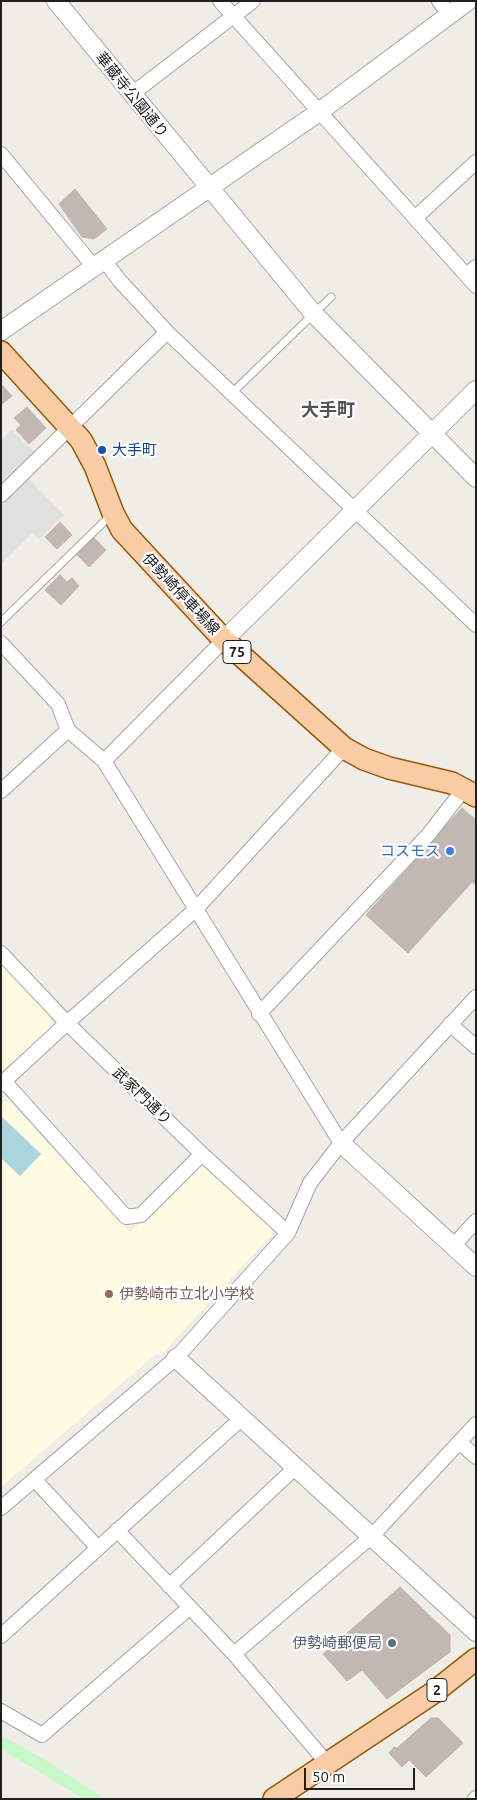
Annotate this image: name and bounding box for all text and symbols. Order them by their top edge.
street label: 華蔵寺公園通り [92,49,172,141]
district label: 大手町 [301,399,355,421]
place label: 大手町 [112,441,157,459]
marker: 大手町 [96,444,108,456]
street label: 伊勢崎停車場線 [139,549,223,639]
road number: 75 [223,640,251,664]
place label: コスモス [380,842,440,860]
marker: コスモス [444,845,456,857]
street label: 武家門通り [109,1063,175,1129]
place label: 伊勢崎市立北小学校 [119,1285,254,1303]
marker: 伊勢崎市立北小学校 [103,1288,115,1300]
place label: 伊勢崎郵便局 [292,1634,382,1652]
marker: 伊勢崎郵便局 [386,1637,398,1649]
road number: 2 [427,1678,447,1702]
scale bar [307,1758,418,1790]
text: 50 m [312,1768,345,1785]

